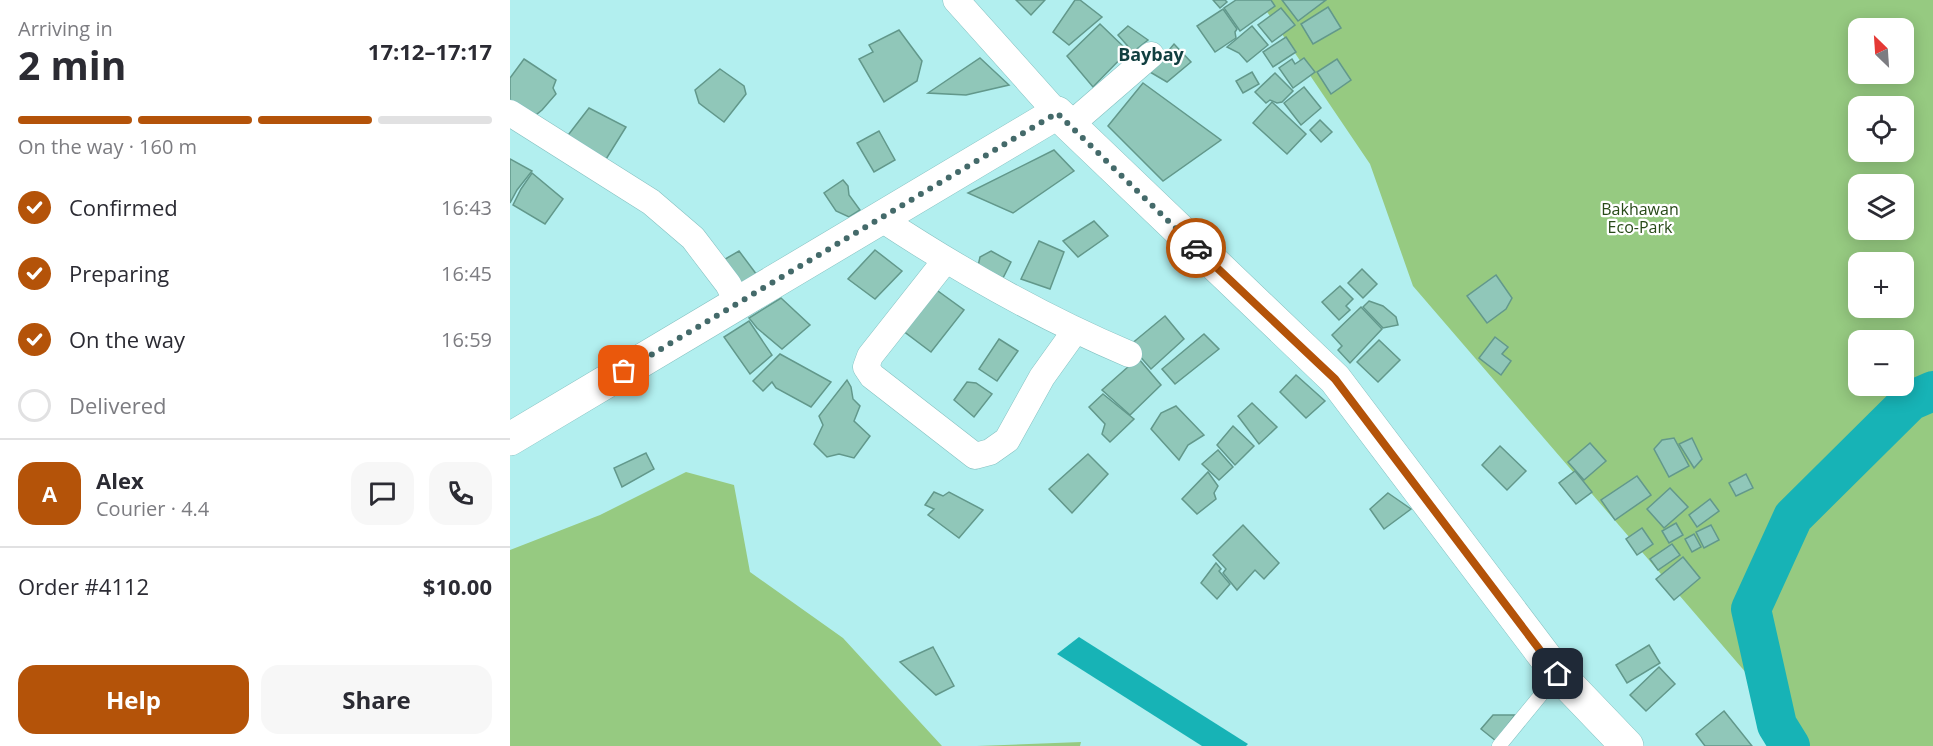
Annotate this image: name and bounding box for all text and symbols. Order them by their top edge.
text: Arriving in [18,15,113,42]
north arrow [1848,18,1914,84]
map controls [1848,18,1914,396]
text: 17:12–17:17 [368,36,492,66]
text: 2 min [18,38,126,91]
district label: Baybay [1118,42,1185,66]
button: locate [1848,96,1914,162]
text: On the way · 160 m [18,133,197,160]
button: layers [1848,174,1914,240]
icon: check [18,191,51,224]
text: Confirmed [69,192,178,222]
text: 16:43 [441,194,492,221]
park label: Bakhawan Eco-Park [1601,198,1679,238]
courier [1166,218,1226,278]
icon: car [1180,232,1213,265]
button: + [1848,252,1914,318]
icon: check [18,257,51,290]
text: Preparing [69,258,169,288]
text: 16:45 [441,260,492,287]
icon: check [18,323,51,356]
text: On the way [69,324,185,354]
text: 16:59 [441,326,492,353]
button: − [1848,330,1914,396]
pin [598,345,649,396]
icon: bag [607,354,640,387]
text: Delivered [69,390,167,420]
button: chat [351,462,414,525]
button: phone [429,462,492,525]
text: Alex [96,465,144,495]
text: A [42,478,57,508]
text: Courier · 4.4 [96,495,209,522]
text: Order #4112 [18,571,149,601]
text: $10.00 [423,571,492,601]
pin [1532,648,1583,699]
icon: home [1541,657,1574,690]
button: Help [18,665,249,734]
button: Share [261,665,492,734]

